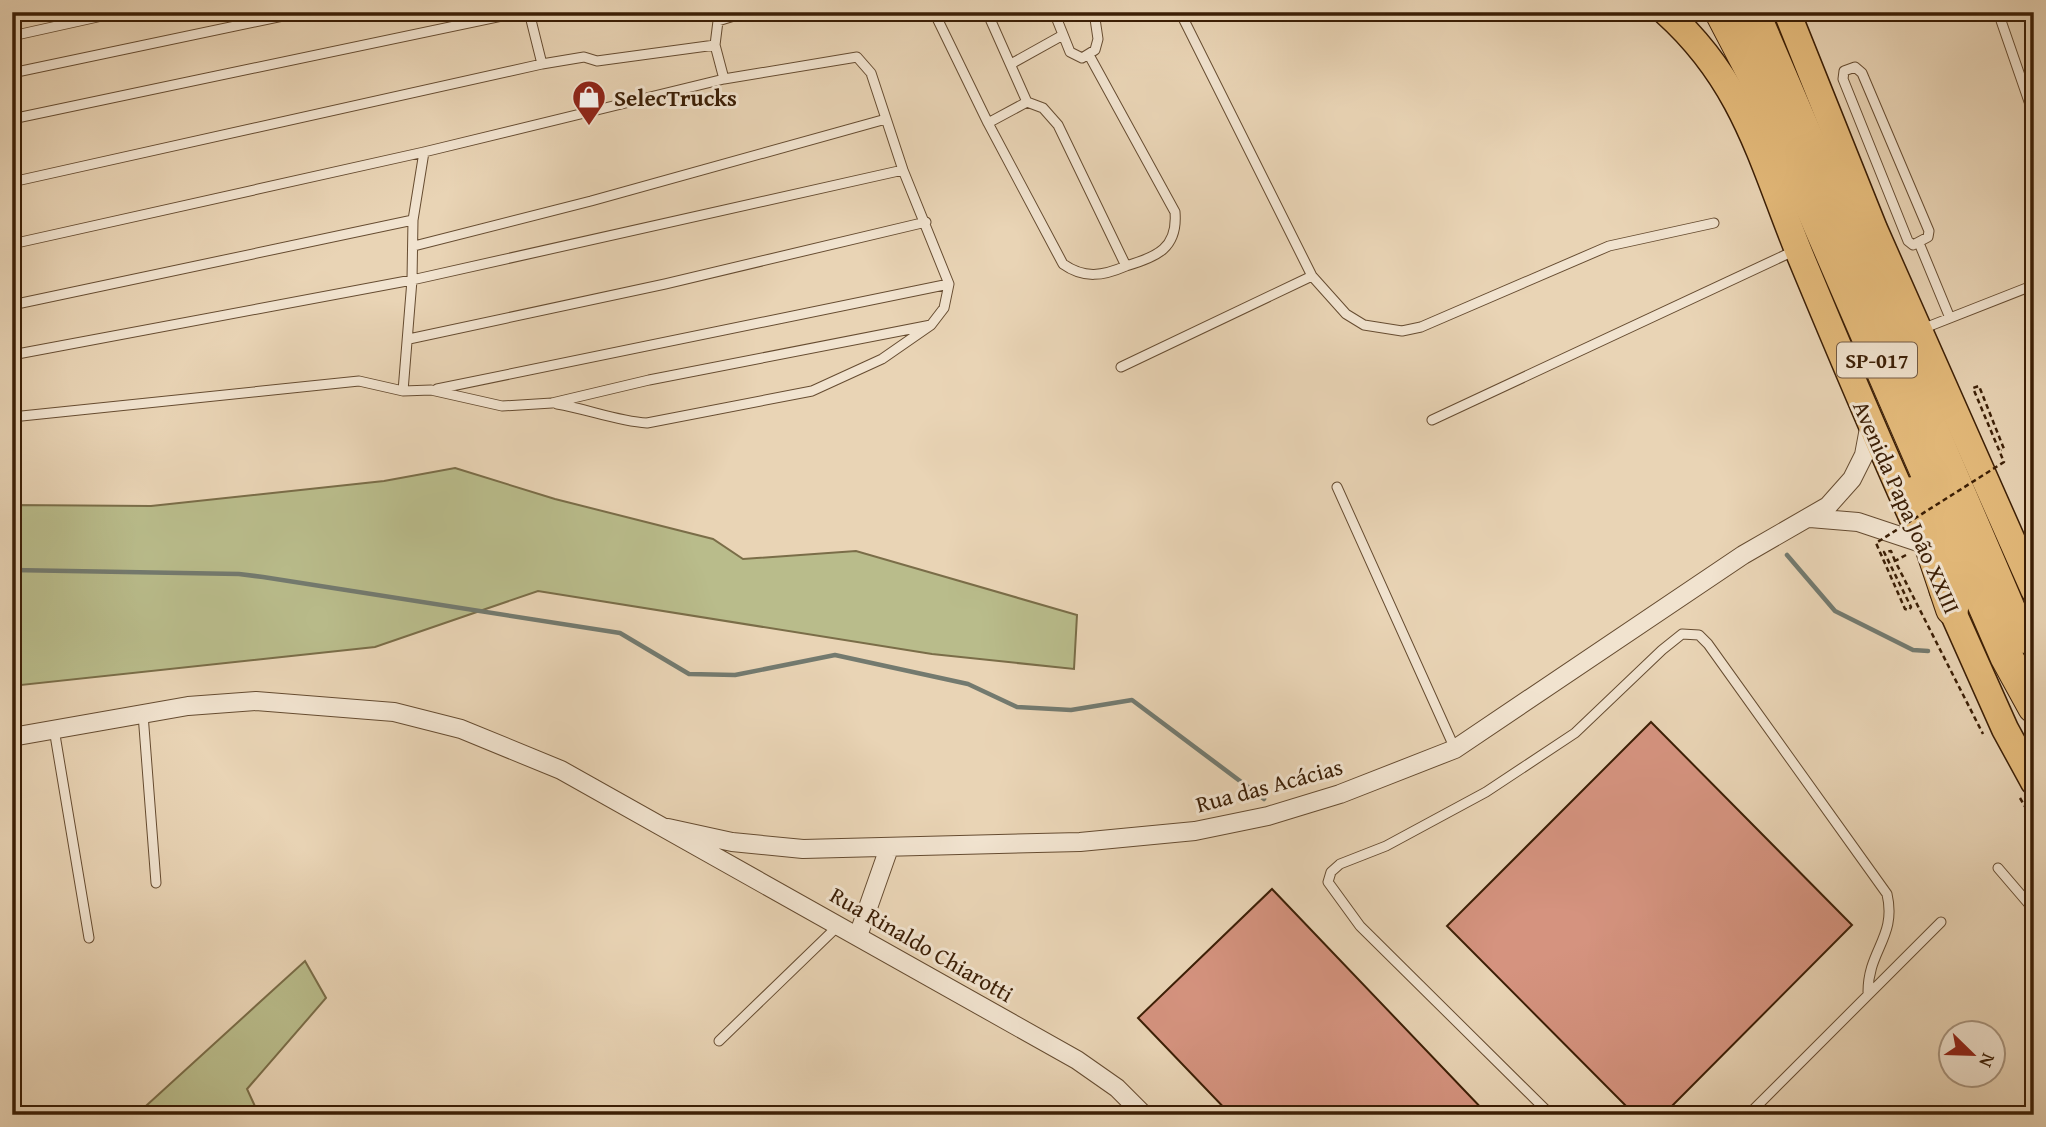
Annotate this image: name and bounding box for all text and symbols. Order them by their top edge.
shop icon: SelecTrucks [570,78,608,127]
place label: SelecTrucks [614,81,737,114]
road number: SP-017 [1837,342,1917,378]
street label: Avenida Papa João XXIII [1845,395,1969,619]
street label: Rua das Acácias [1192,750,1346,820]
street label: Rua Rinaldo Chiarotti [824,878,1020,1010]
north arrow [1938,1018,2008,1088]
text: N [1972,1049,2003,1072]

